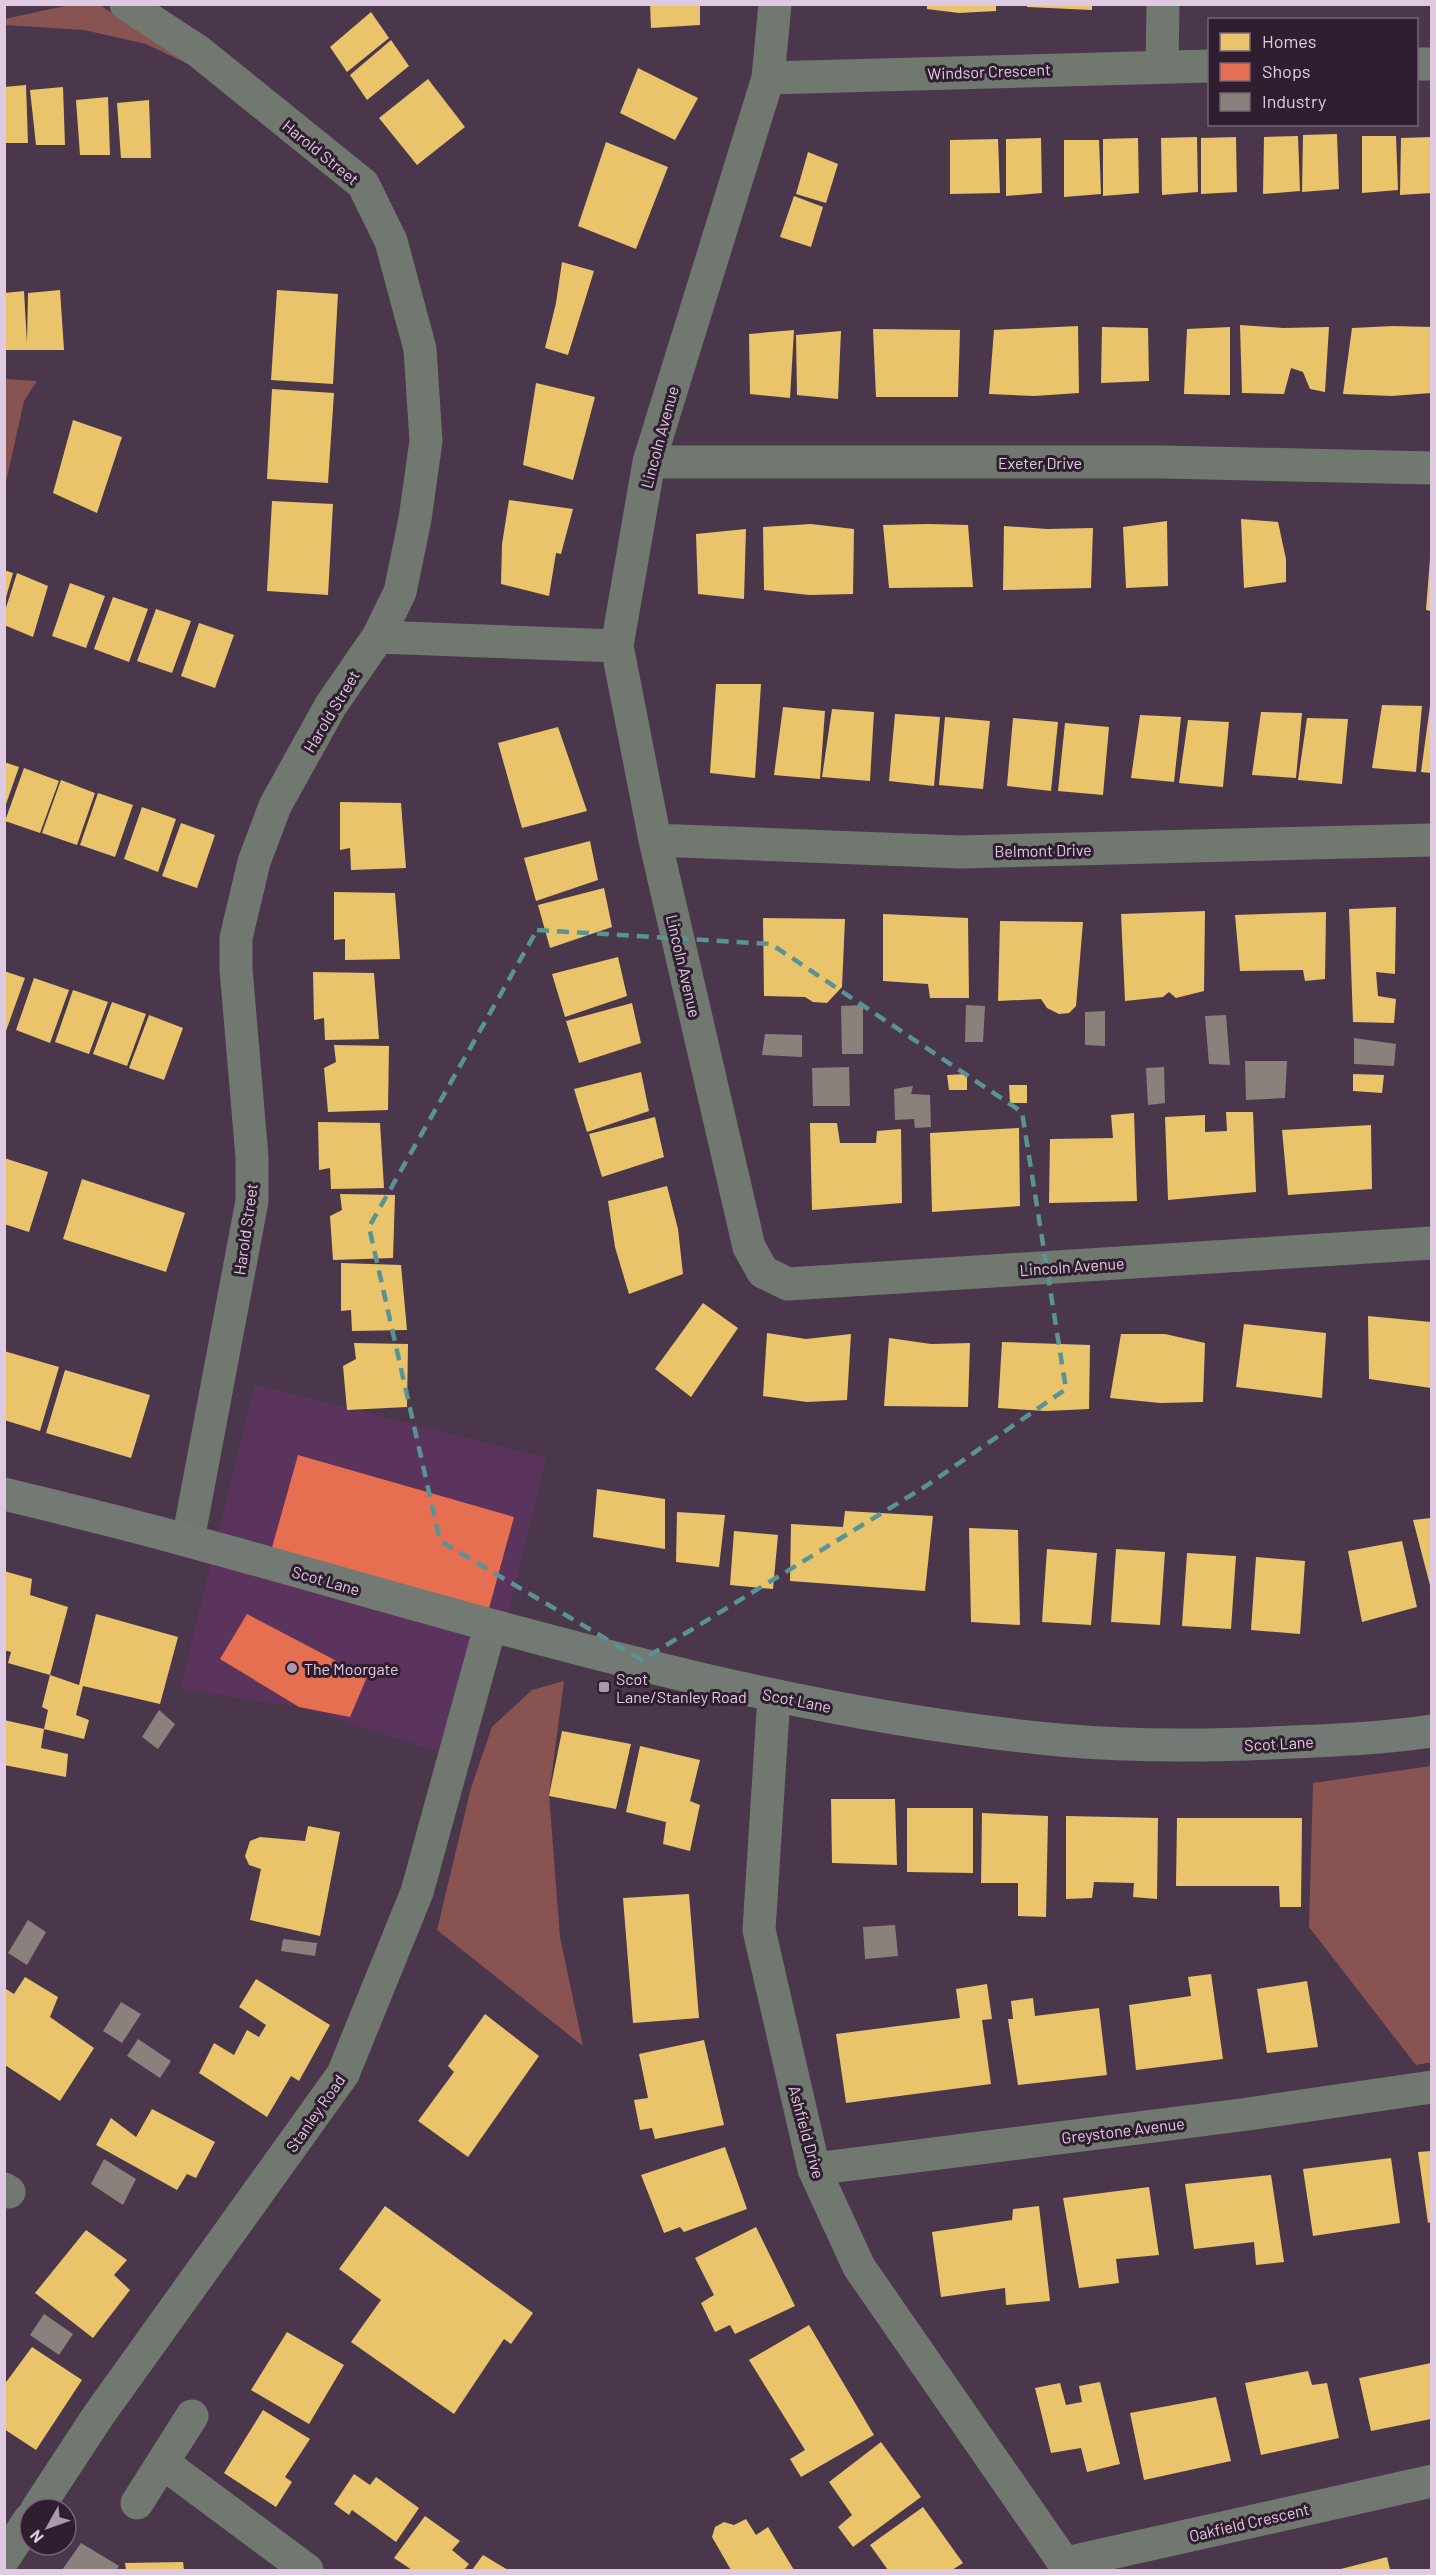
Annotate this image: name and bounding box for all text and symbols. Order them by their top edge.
legend [1208,18,1418,126]
text: Homes [1262,30,1316,52]
street label: Windsor Crescent [927,59,1051,83]
text: Shops [1262,60,1311,82]
text: Industry [1262,90,1326,112]
street label: Harold Street [279,116,363,188]
street label: Lincoln Avenue [636,384,682,490]
street label: Exeter Drive [998,453,1082,472]
street label: Harold Street [299,667,363,755]
street label: Belmont Drive [994,840,1092,860]
street label: Lincoln Avenue [663,913,705,1019]
street label: Harold Street [229,1182,261,1276]
street label: Lincoln Avenue [1019,1253,1125,1279]
street label: Scot Lane [290,1561,362,1599]
place label: The Moorgate [304,1659,399,1678]
marker: The Moorgate [285,1661,299,1675]
place label: Scot Lane/Stanley Road [616,1669,747,1706]
marker: Scot Lane/Stanley Road [597,1680,611,1694]
street label: Scot Lane [761,1684,833,1716]
street label: Scot Lane [1244,1732,1314,1754]
street label: Stanley Road [281,2071,349,2155]
street label: Ashfield Drive [785,2083,829,2181]
street label: Greystone Avenue [1060,2113,1186,2147]
north arrow [18,2497,78,2557]
street label: Oakfield Crescent [1187,2499,1311,2545]
text: N [25,2527,47,2547]

